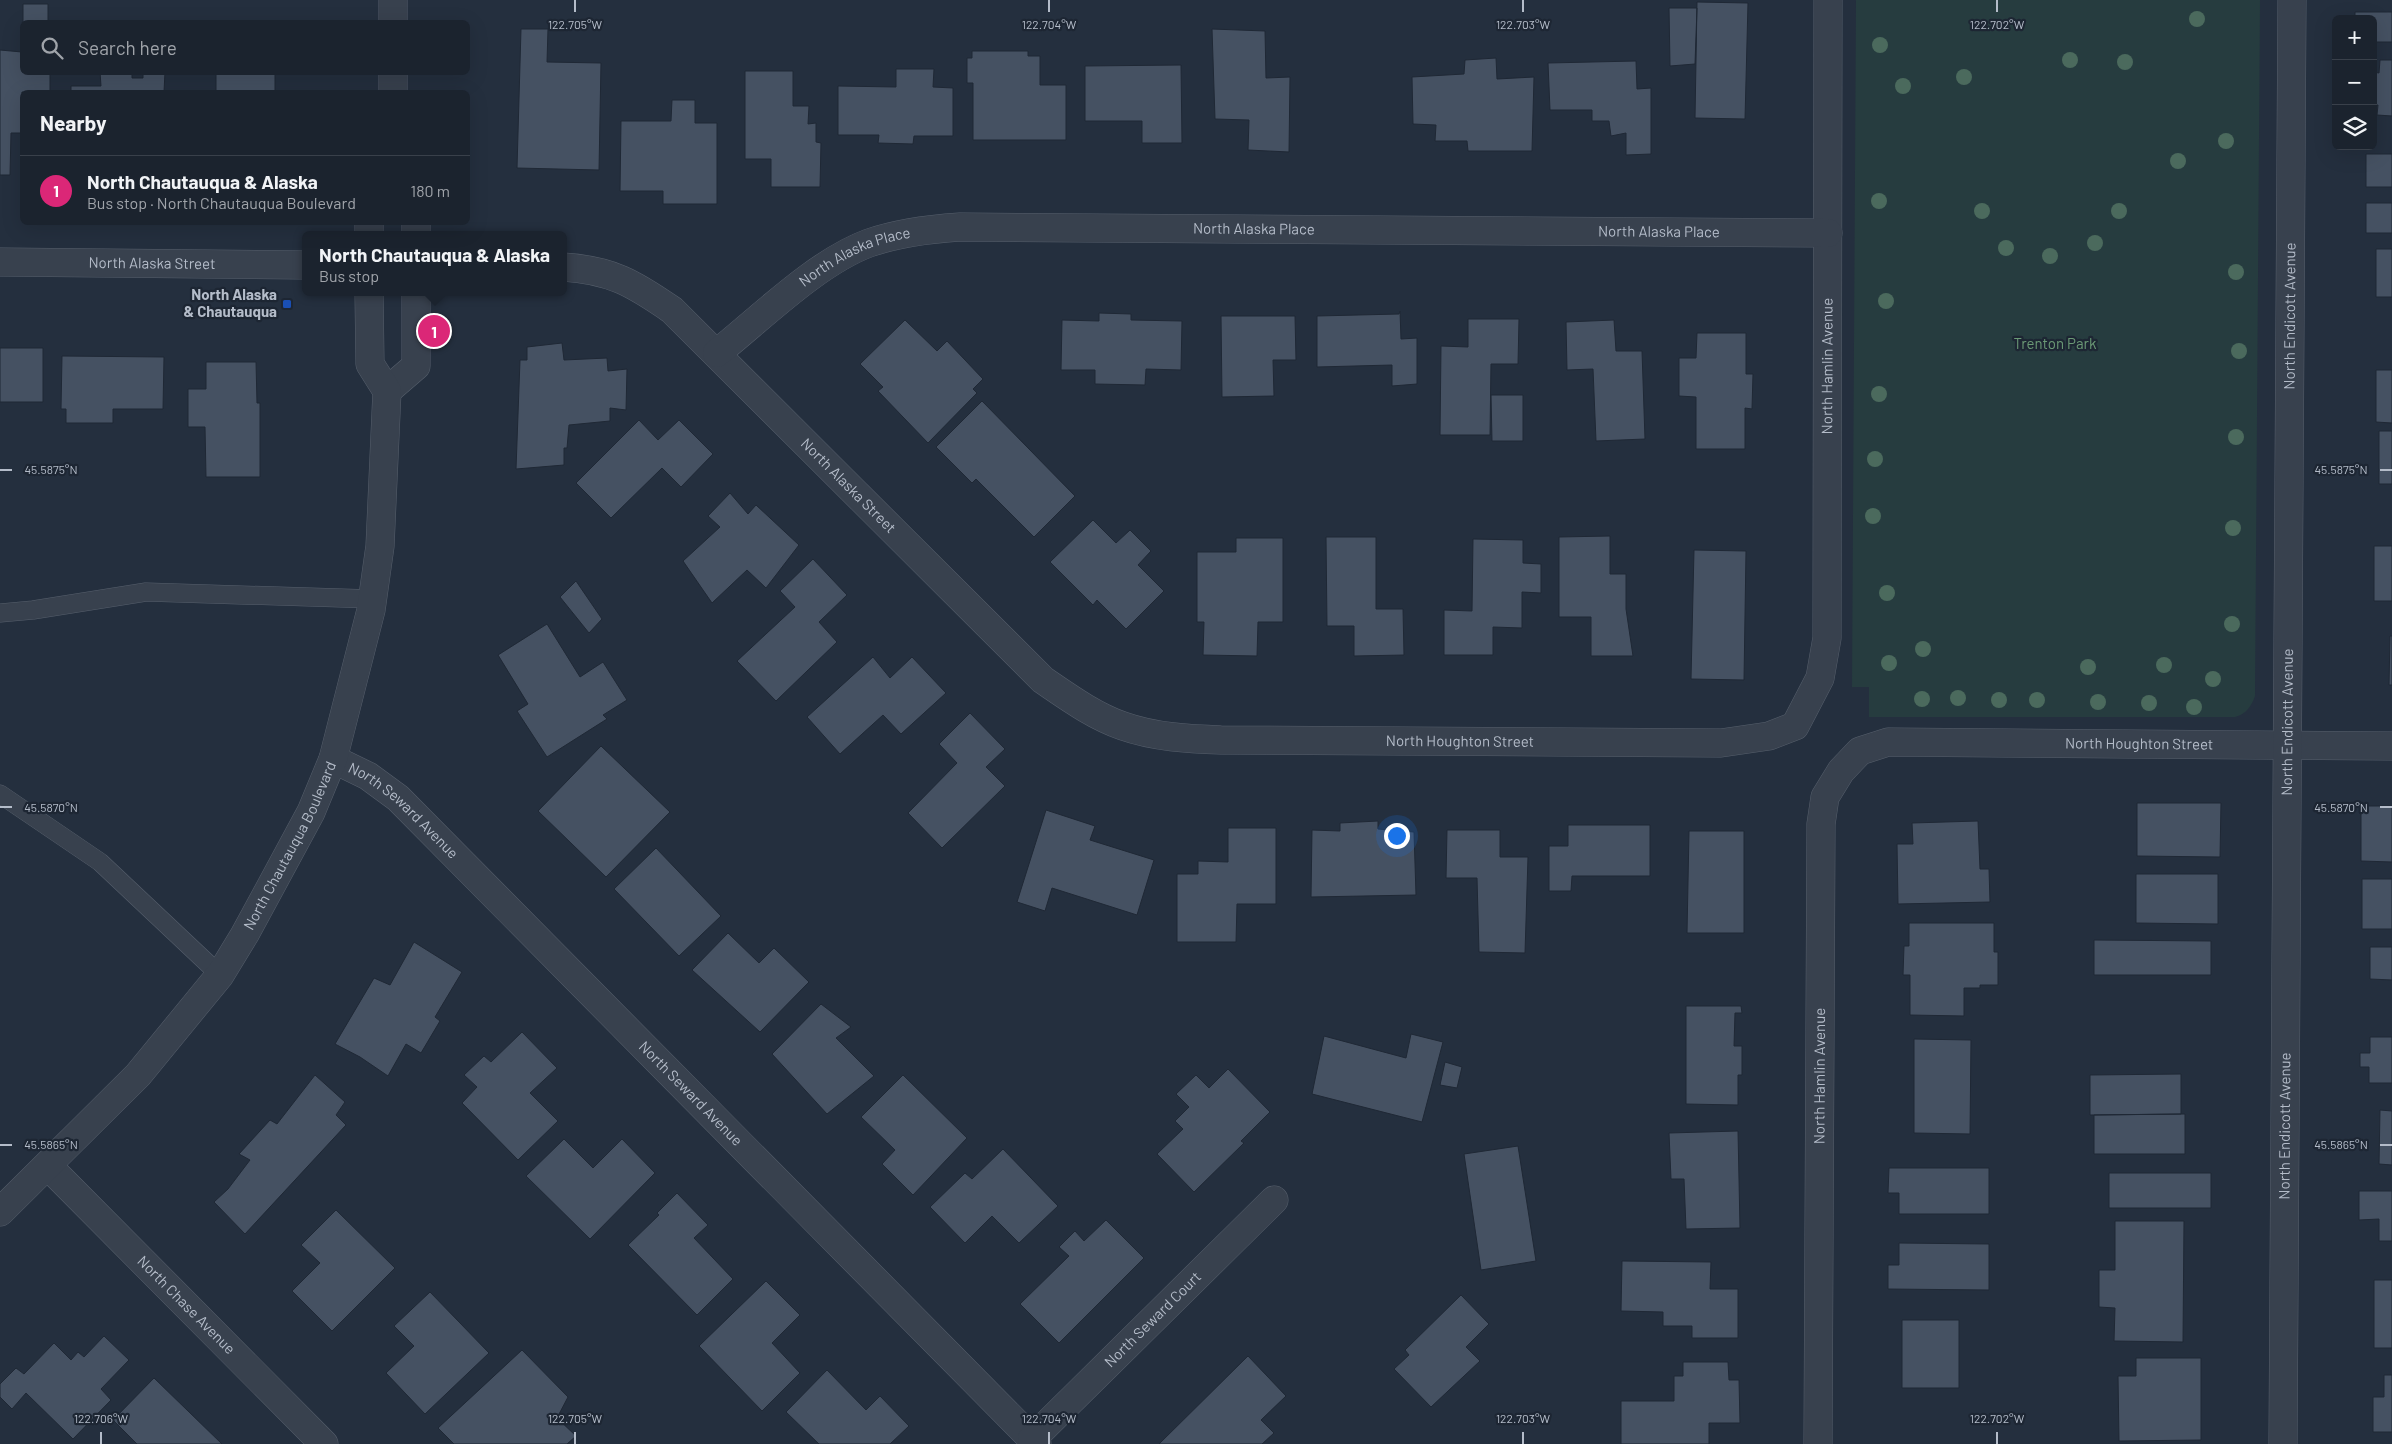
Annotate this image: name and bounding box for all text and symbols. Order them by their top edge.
map controls [2332,15,2377,150]
button: + [2332,15,2377,60]
text: 122.705°W [548,17,603,31]
text: 122.704°W [1022,17,1077,31]
text: 122.703°W [1496,17,1551,31]
text: 122.702°W [1970,17,2025,31]
search box [20,20,470,75]
icon: search [38,34,66,62]
text: Search here [78,36,177,59]
button: − [2332,60,2377,105]
button: layers [2332,105,2377,150]
text: Nearby [40,110,106,135]
text: North Chautauqua & Alaska [87,170,318,193]
text: 1 [53,181,59,200]
text: 180 m [411,181,450,200]
text: Bus stop · North Chautauqua Boulevard [87,193,356,212]
street label: North Alaska Place [1193,219,1315,237]
street label: North Alaska Place [1598,221,1720,240]
street label: North Alaska Place [795,223,912,290]
popup [302,231,567,296]
street label: North Endicott Avenue [2280,242,2298,390]
text: North Chautauqua & Alaska [319,243,550,266]
street label: North Alaska Street [88,253,216,272]
text: Bus stop [319,266,379,285]
place label: North Alaska & Chautauqua [184,285,277,320]
marker: North Alaska & Chautauqua [281,298,293,310]
street label: North Hamlin Avenue [1817,298,1836,434]
pin: 1 [418,312,450,350]
park label: Trenton Park [2013,334,2097,352]
street label: North Alaska Street [798,434,900,536]
text: 45.5875°N [24,462,78,476]
text: 45.5875°N [2314,462,2368,476]
street label: North Endicott Avenue [2277,648,2296,796]
street label: North Houghton Street [1386,731,1534,750]
street label: North Houghton Street [2065,733,2213,753]
street label: North Chautauqua Boulevard [239,758,339,933]
street label: North Seward Avenue [346,758,463,862]
text: 45.5870°N [24,800,78,814]
text: 45.5870°N [2314,800,2368,814]
your location [1384,823,1410,849]
street label: North Hamlin Avenue [1809,1008,1828,1144]
street label: North Seward Avenue [636,1037,747,1149]
street label: North Endicott Avenue [2275,1052,2293,1200]
text: 45.5865°N [24,1137,78,1151]
text: 45.5865°N [2314,1137,2368,1151]
street label: North Chase Avenue [134,1251,239,1357]
street label: North Seward Court [1100,1267,1204,1370]
text: 122.706°W [74,1411,129,1425]
text: 122.705°W [548,1411,603,1425]
text: 122.704°W [1022,1411,1077,1425]
text: 122.703°W [1496,1411,1551,1425]
text: 122.702°W [1970,1411,2025,1425]

